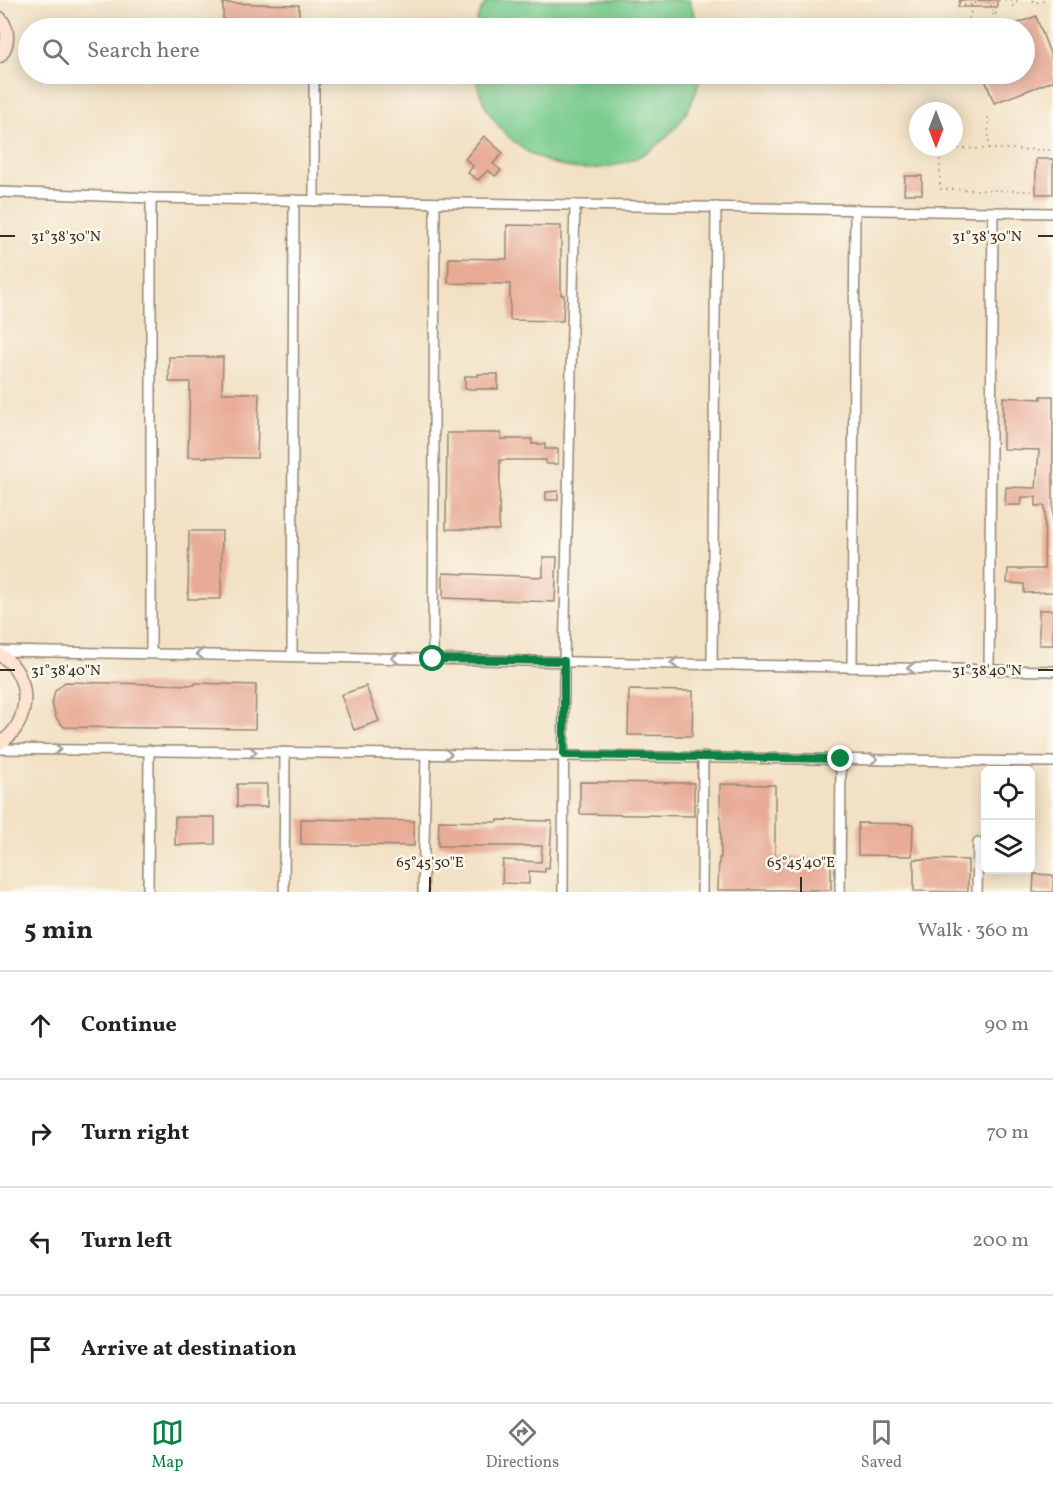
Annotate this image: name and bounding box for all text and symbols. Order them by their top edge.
search box [18,18,1035,84]
icon: search [39,35,72,68]
text: Search here [87,36,200,67]
north arrow [909,102,963,156]
text: 31°38'30"N [31,227,101,248]
text: 31°38'30"N [952,227,1022,248]
route start [419,645,445,671]
one-way arrow [195,648,204,661]
one-way arrow [390,652,399,664]
one-way arrow [669,657,678,670]
text: 31°38'40"N [31,661,101,682]
text: 31°38'40"N [952,661,1022,682]
one-way arrow [906,662,915,674]
one-way arrow [54,743,63,755]
one-way arrow [249,745,258,758]
route end [827,745,853,771]
one-way arrow [444,748,453,760]
one-way arrow [870,753,879,765]
map controls [981,766,1035,874]
button: locate [981,766,1035,820]
button: layers [981,820,1035,874]
text: 65°45'50"E [396,853,464,874]
text: 65°45'40"E [767,853,835,874]
text: 5 min [24,913,93,949]
text: Walk · 360 m [917,917,1029,945]
icon: ahead [24,1009,57,1042]
text: Continue [81,1010,177,1041]
text: 90 m [985,1011,1029,1039]
icon: right [24,1117,57,1150]
text: Turn right [81,1118,189,1149]
text: 70 m [986,1119,1029,1147]
icon: left [24,1225,57,1258]
text: Turn left [81,1226,172,1257]
text: 200 m [972,1227,1029,1255]
icon: arrive [24,1333,57,1366]
text: Arrive at destination [81,1334,297,1365]
tab: Map [151,1416,184,1474]
tab: Directions [486,1416,559,1474]
tab: Saved [861,1416,902,1474]

